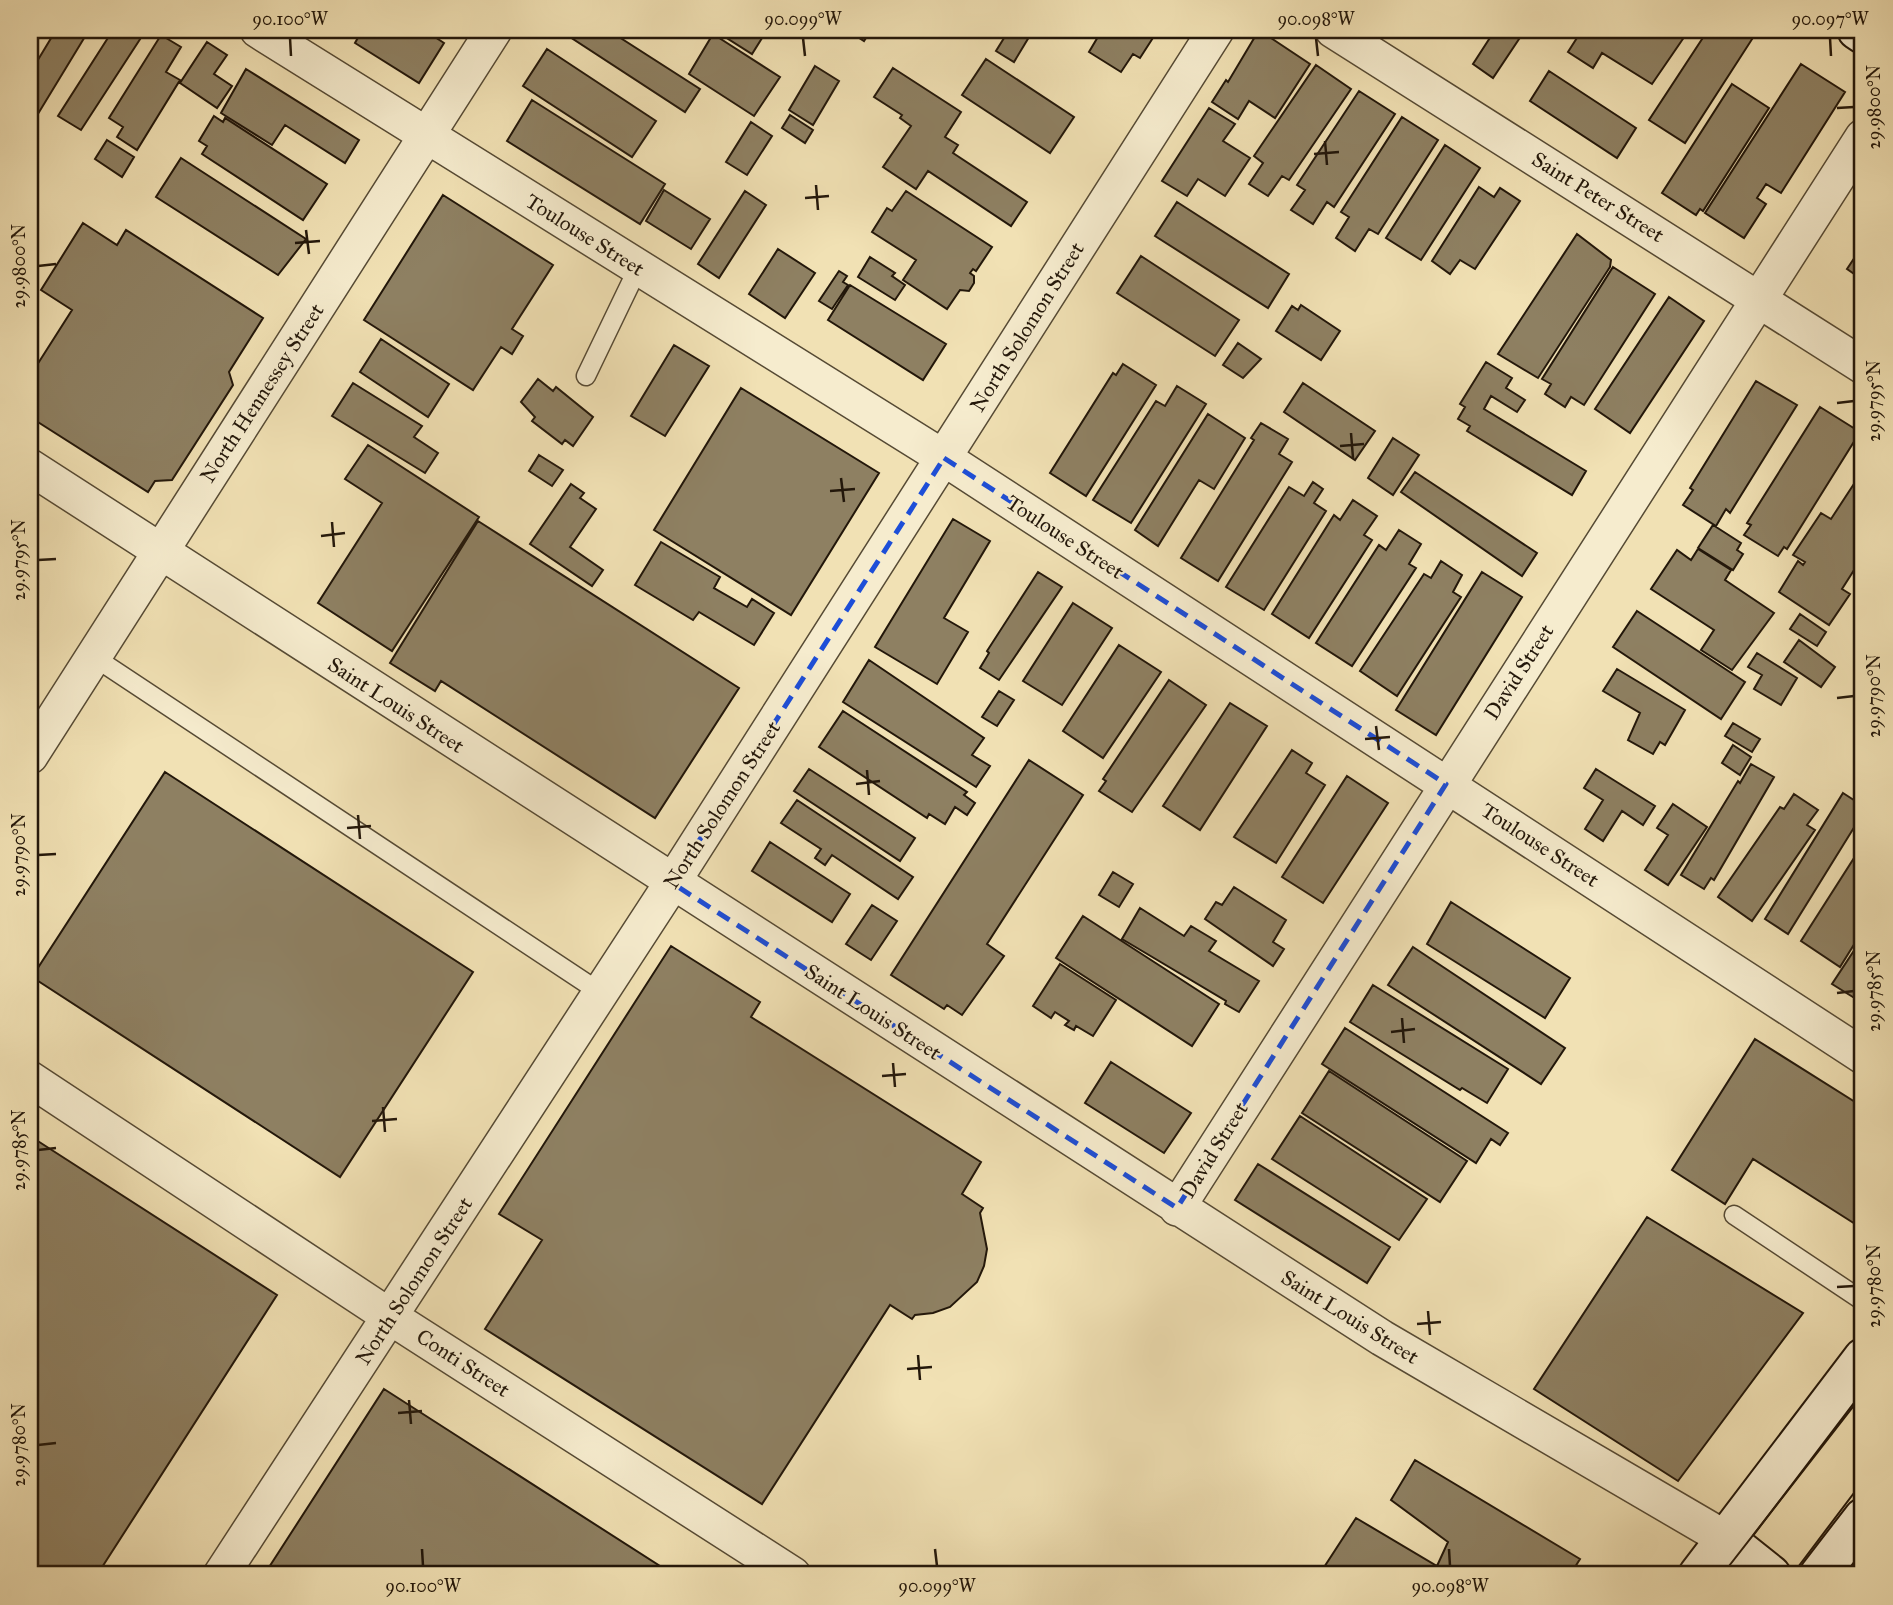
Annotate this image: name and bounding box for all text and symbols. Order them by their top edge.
text: 90.100°W [252,8,329,30]
text: 90.099°W [764,8,843,30]
text: 90.098°W [1277,8,1356,30]
text: 90.097°W [1791,8,1870,30]
text: 29.9800°N [1863,65,1885,149]
street label: Saint Peter Street [1527,146,1669,248]
street label: Toulouse Street [521,188,650,282]
text: 29.9800°N [8,224,30,308]
street label: North Solomon Street [964,237,1090,417]
street label: North Hennessey Street [194,298,330,487]
text: 29.9795°N [1863,360,1885,442]
street label: Toulouse Street [1001,489,1129,585]
text: 29.9795°N [8,519,30,601]
street label: David Street [1479,619,1560,725]
street label: Saint Louis Street [323,651,470,759]
text: 29.9790°N [1863,654,1885,738]
street label: North Solomon Street [658,716,786,894]
street label: Toulouse Street [1476,797,1604,893]
text: 29.9790°N [8,813,30,897]
text: 29.9785°N [1863,950,1885,1032]
street label: Saint Louis Street [800,958,947,1066]
street label: David Street [1174,1097,1254,1203]
text: 29.9785°N [8,1109,30,1191]
street label: North Solomon Street [350,1192,478,1370]
text: 29.9780°N [1863,1244,1885,1328]
street label: Saint Louis Street [1276,1264,1424,1370]
street label: Conti Street [411,1323,515,1403]
text: 29.9780°N [8,1403,30,1487]
text: 90.100°W [385,1575,462,1597]
text: 90.099°W [898,1575,977,1597]
text: 90.098°W [1411,1575,1490,1597]

